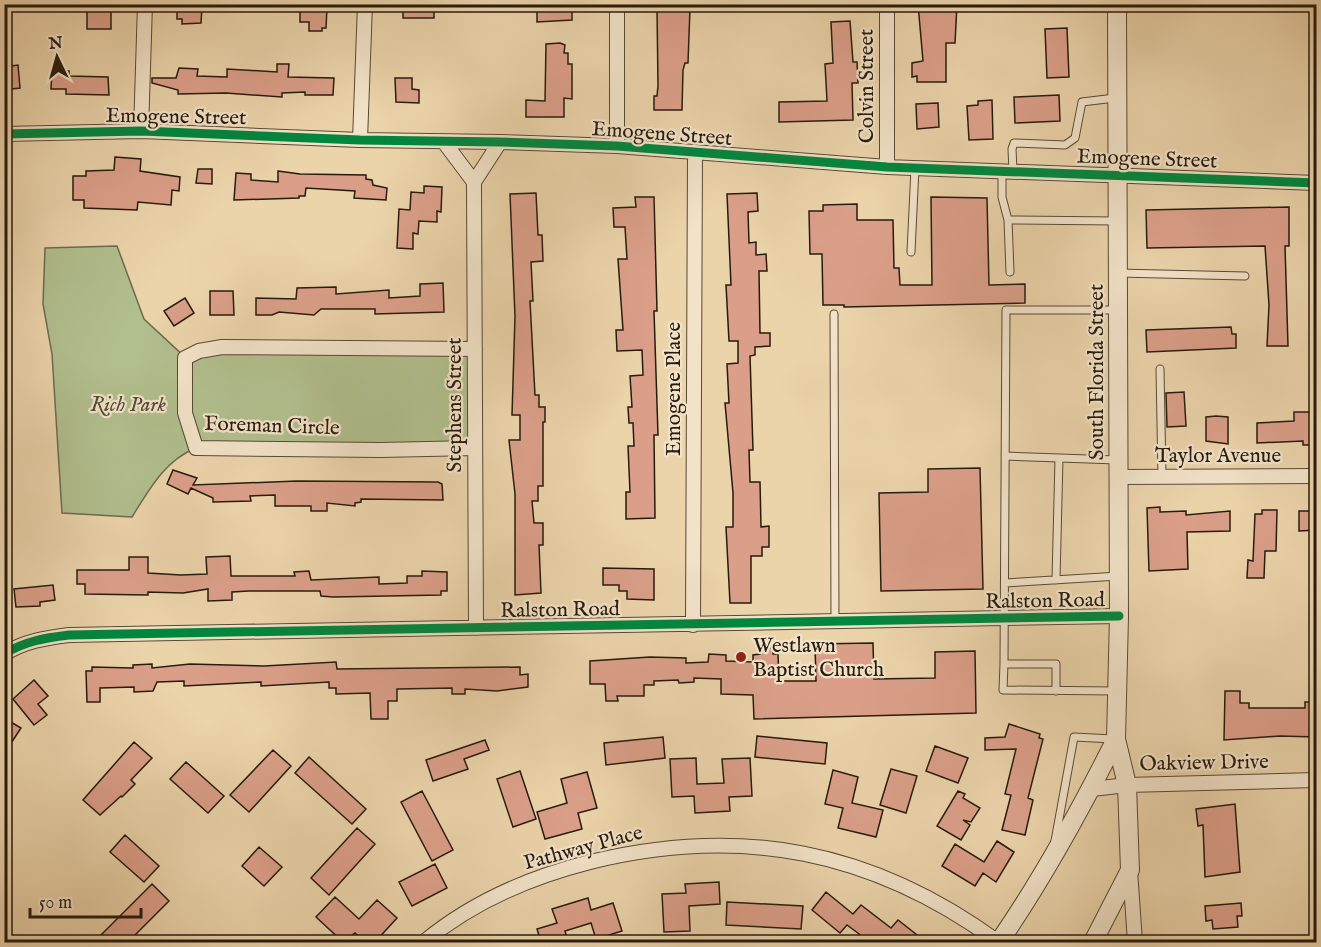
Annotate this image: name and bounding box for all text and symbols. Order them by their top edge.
north arrow [27,27,87,87]
street label: Colvin Street [854,29,881,143]
text: N [47,33,64,55]
street label: Emogene Street [105,103,247,132]
street label: Emogene Street [591,116,733,153]
street label: Emogene Street [1076,144,1218,175]
street label: South Florida Street [1084,284,1111,460]
street label: Emogene Place [661,322,688,456]
street label: Stephens Street [442,338,469,472]
park label: Rich Park [90,392,166,419]
street label: Foreman Circle [204,411,340,442]
street label: Taylor Avenue [1155,443,1281,470]
street label: Ralston Road [985,587,1106,616]
street label: Ralston Road [500,596,621,625]
place label: Westlawn Baptist Church [753,633,884,684]
marker: Westlawn Baptist Church [734,650,748,664]
street label: Oakview Drive [1139,749,1269,778]
street label: Pathway Place [521,819,646,877]
scale bar [30,881,141,919]
text: 50 m [39,892,72,915]

